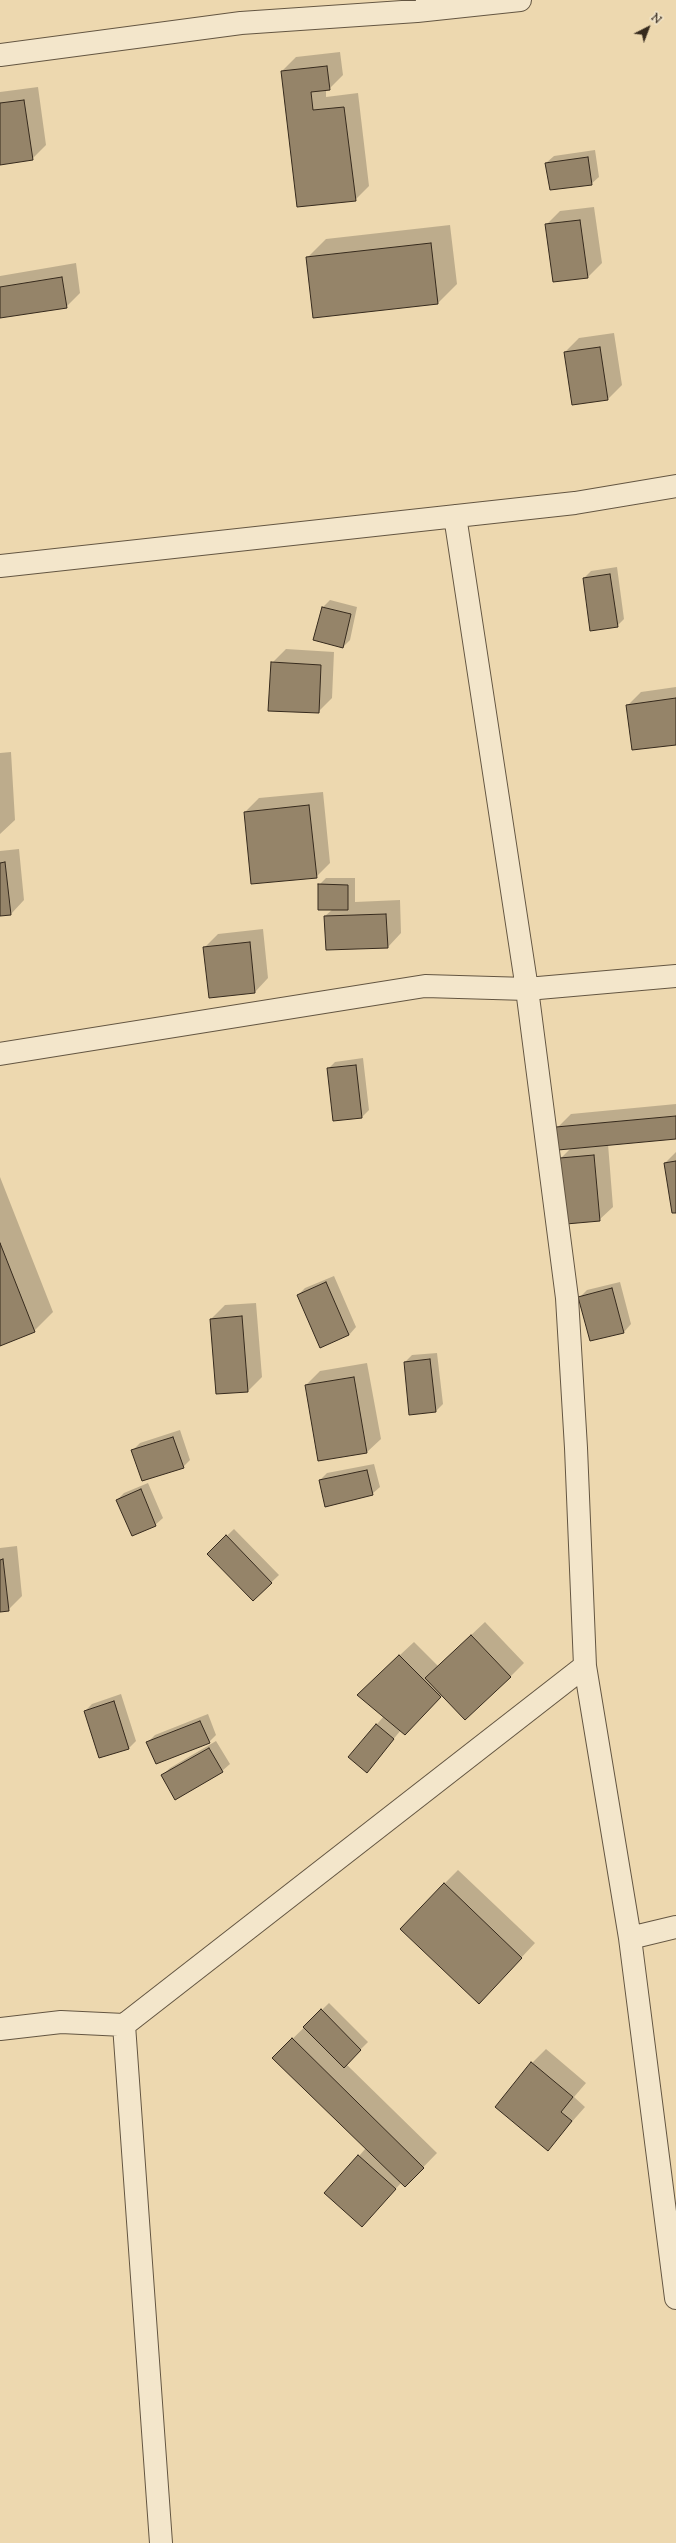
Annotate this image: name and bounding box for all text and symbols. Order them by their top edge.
north arrow [628,8,668,48]
text: N [647,10,665,28]

